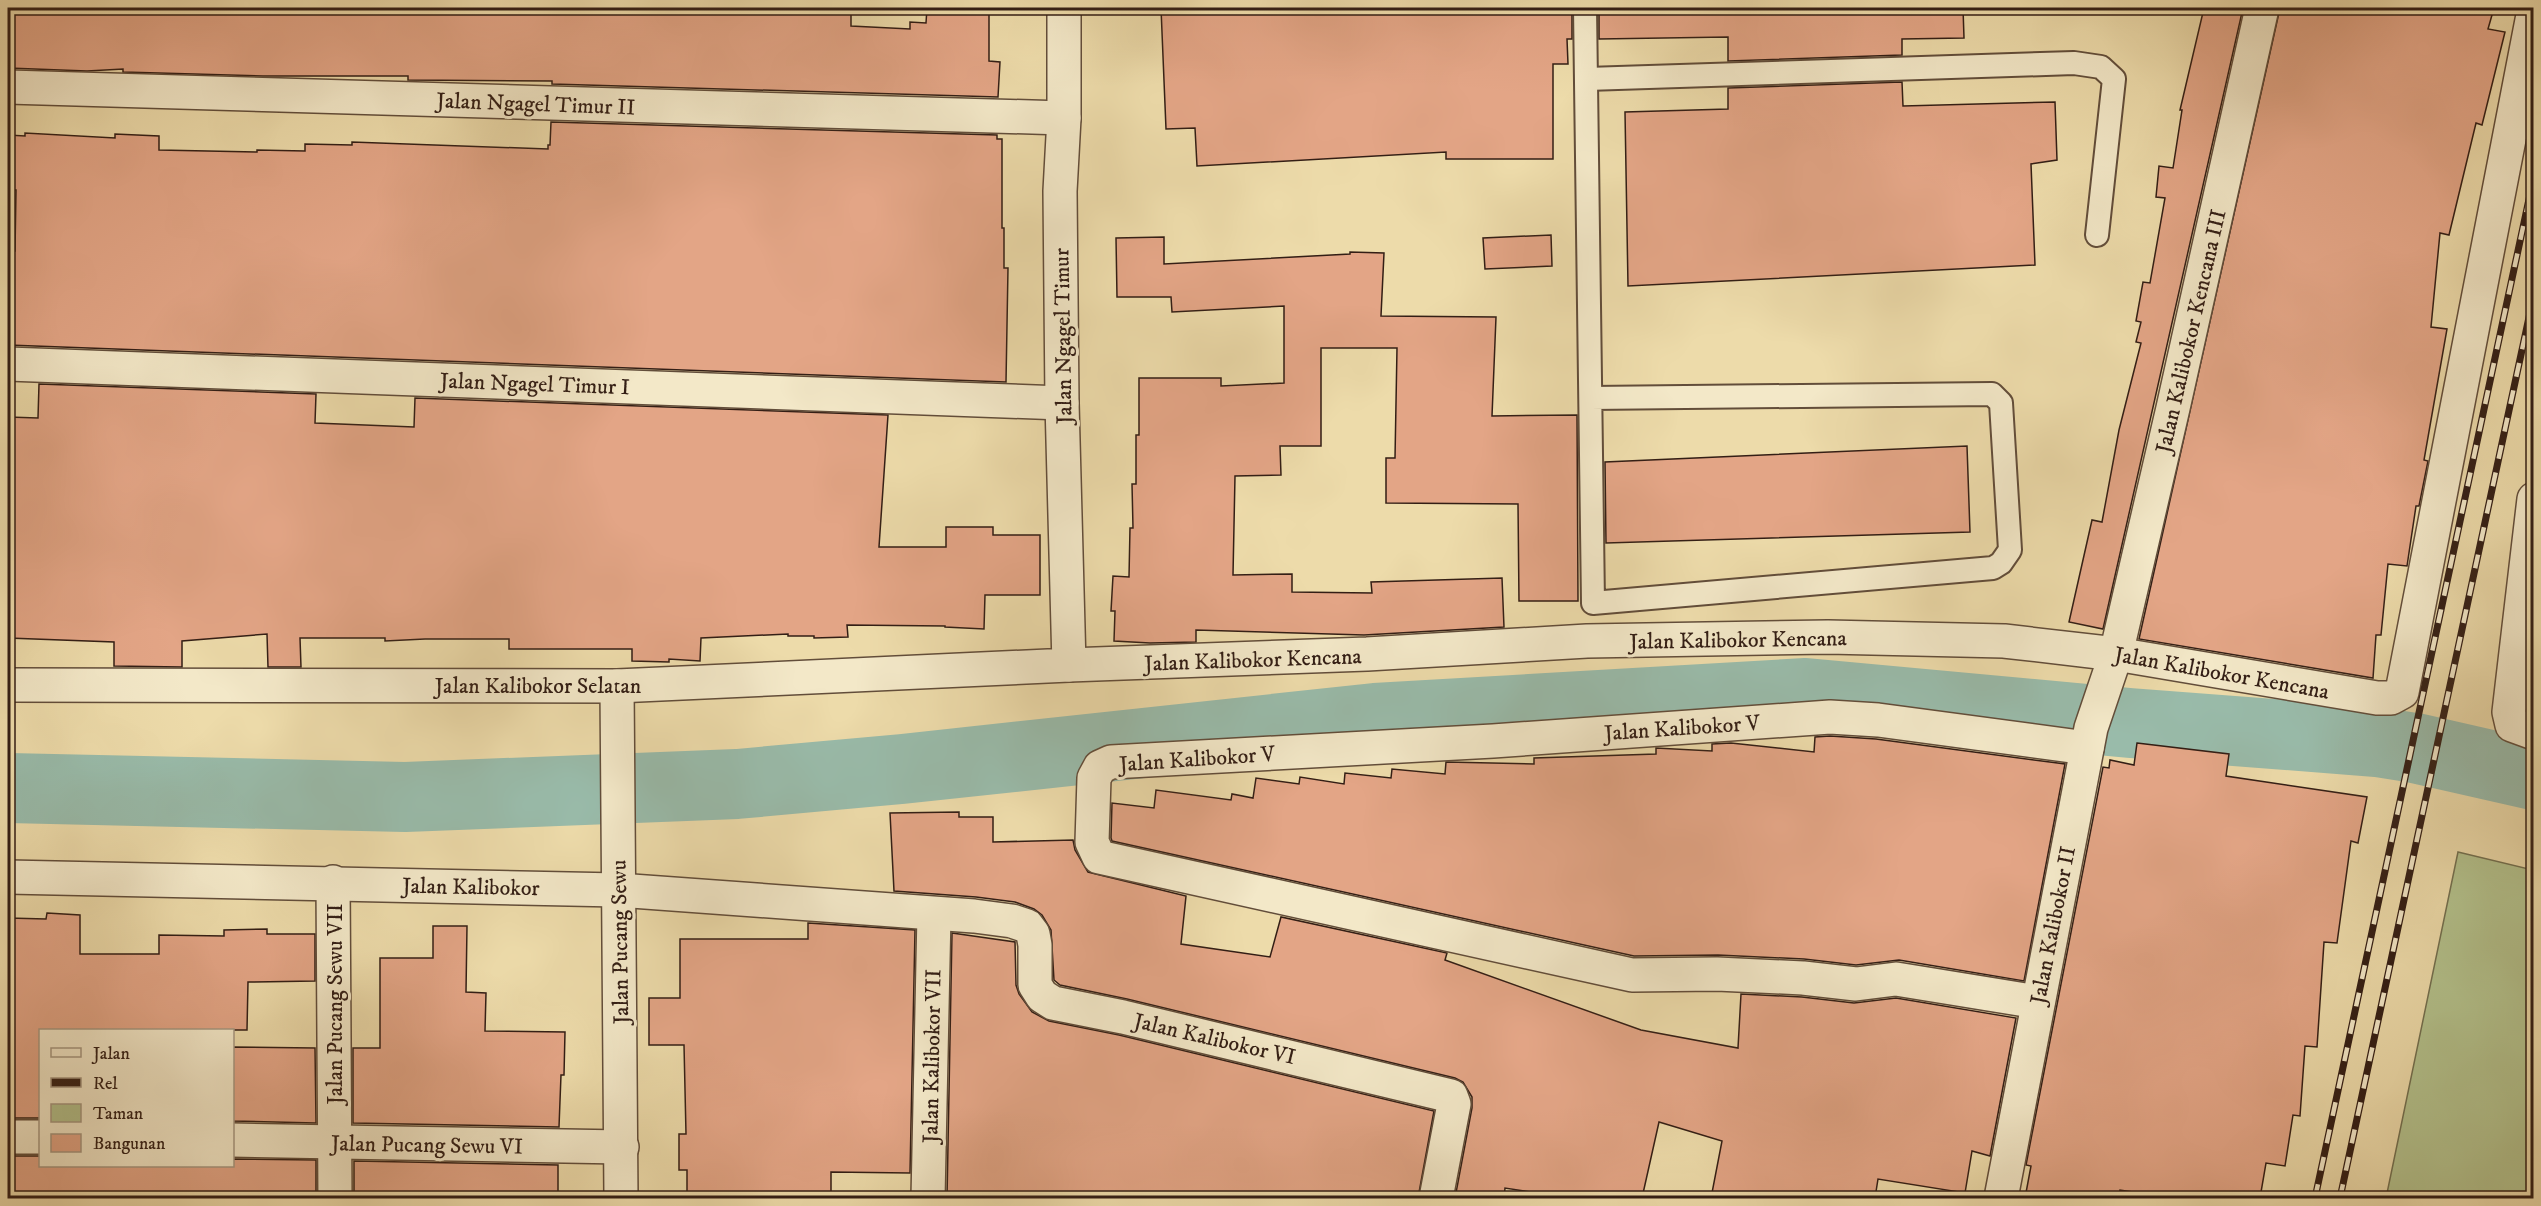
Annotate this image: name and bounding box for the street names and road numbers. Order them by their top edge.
street label: Jalan Ngagel Timur II [434,87,636,121]
street label: Jalan Kalibokor Kencana III [2150,207,2233,458]
street label: Jalan Ngagel Timur [1048,247,1079,426]
street label: Jalan Ngagel Timur I [438,368,630,401]
street label: Jalan Kalibokor Kencana [1627,625,1848,656]
street label: Jalan Kalibokor Kencana [2110,641,2332,706]
street label: Jalan Kalibokor Kencana [1142,643,1363,678]
street label: Jalan Kalibokor Selatan [433,673,642,700]
street label: Jalan Kalibokor V [1601,710,1762,748]
street label: Jalan Kalibokor V [1116,741,1277,779]
street label: Jalan Kalibokor II [2025,844,2082,1008]
street label: Jalan Pucang Sewu [606,860,635,1026]
street label: Jalan Kalibokor [400,873,541,902]
street label: Jalan Pucang Sewu VII [322,903,349,1107]
street label: Jalan Kalibokor VII [917,969,948,1145]
street label: Jalan Kalibokor VI [1129,1007,1298,1071]
street label: Jalan Pucang Sewu VI [329,1130,523,1161]

